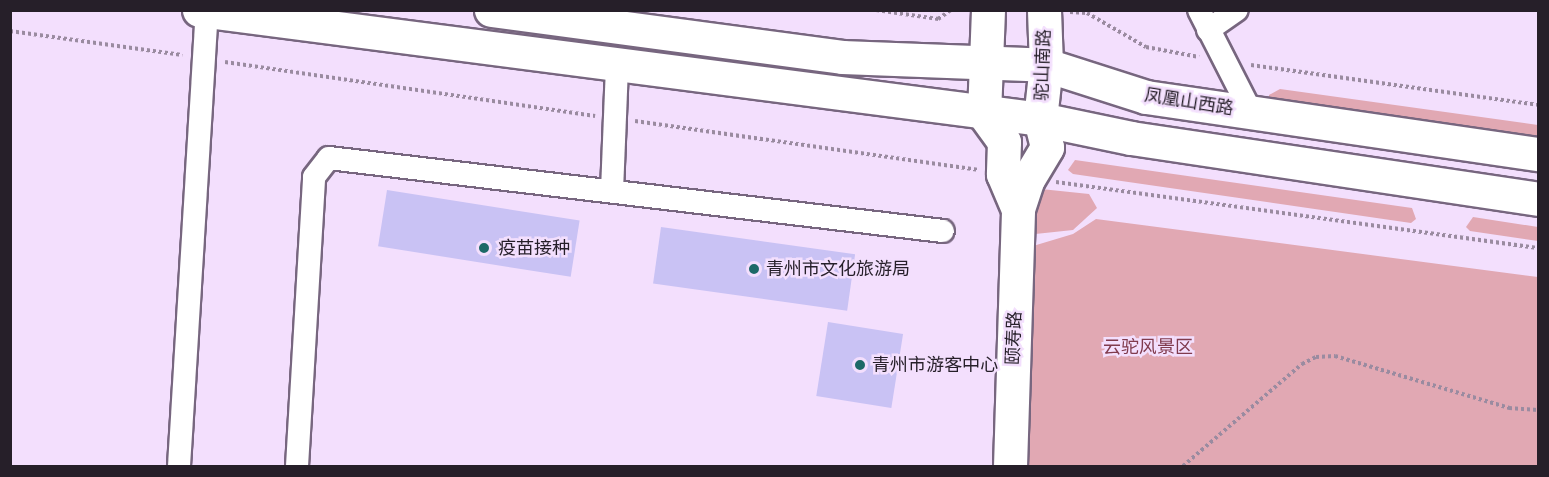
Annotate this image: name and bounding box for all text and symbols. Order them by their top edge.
street label: 驼山南路 [1031,29,1055,101]
street label: 凤凰山西路 [1143,84,1235,120]
place label: 疫苗接种 [498,237,570,259]
marker: 疫苗接种 [475,239,493,257]
place label: 青州市文化旅游局 [766,258,910,280]
marker: 青州市文化旅游局 [747,262,761,276]
street label: 颐寿路 [1002,311,1026,365]
park label: 云驼风景区 [1103,336,1193,358]
place label: 青州市游客中心 [872,354,998,376]
marker: 青州市游客中心 [853,358,867,372]

